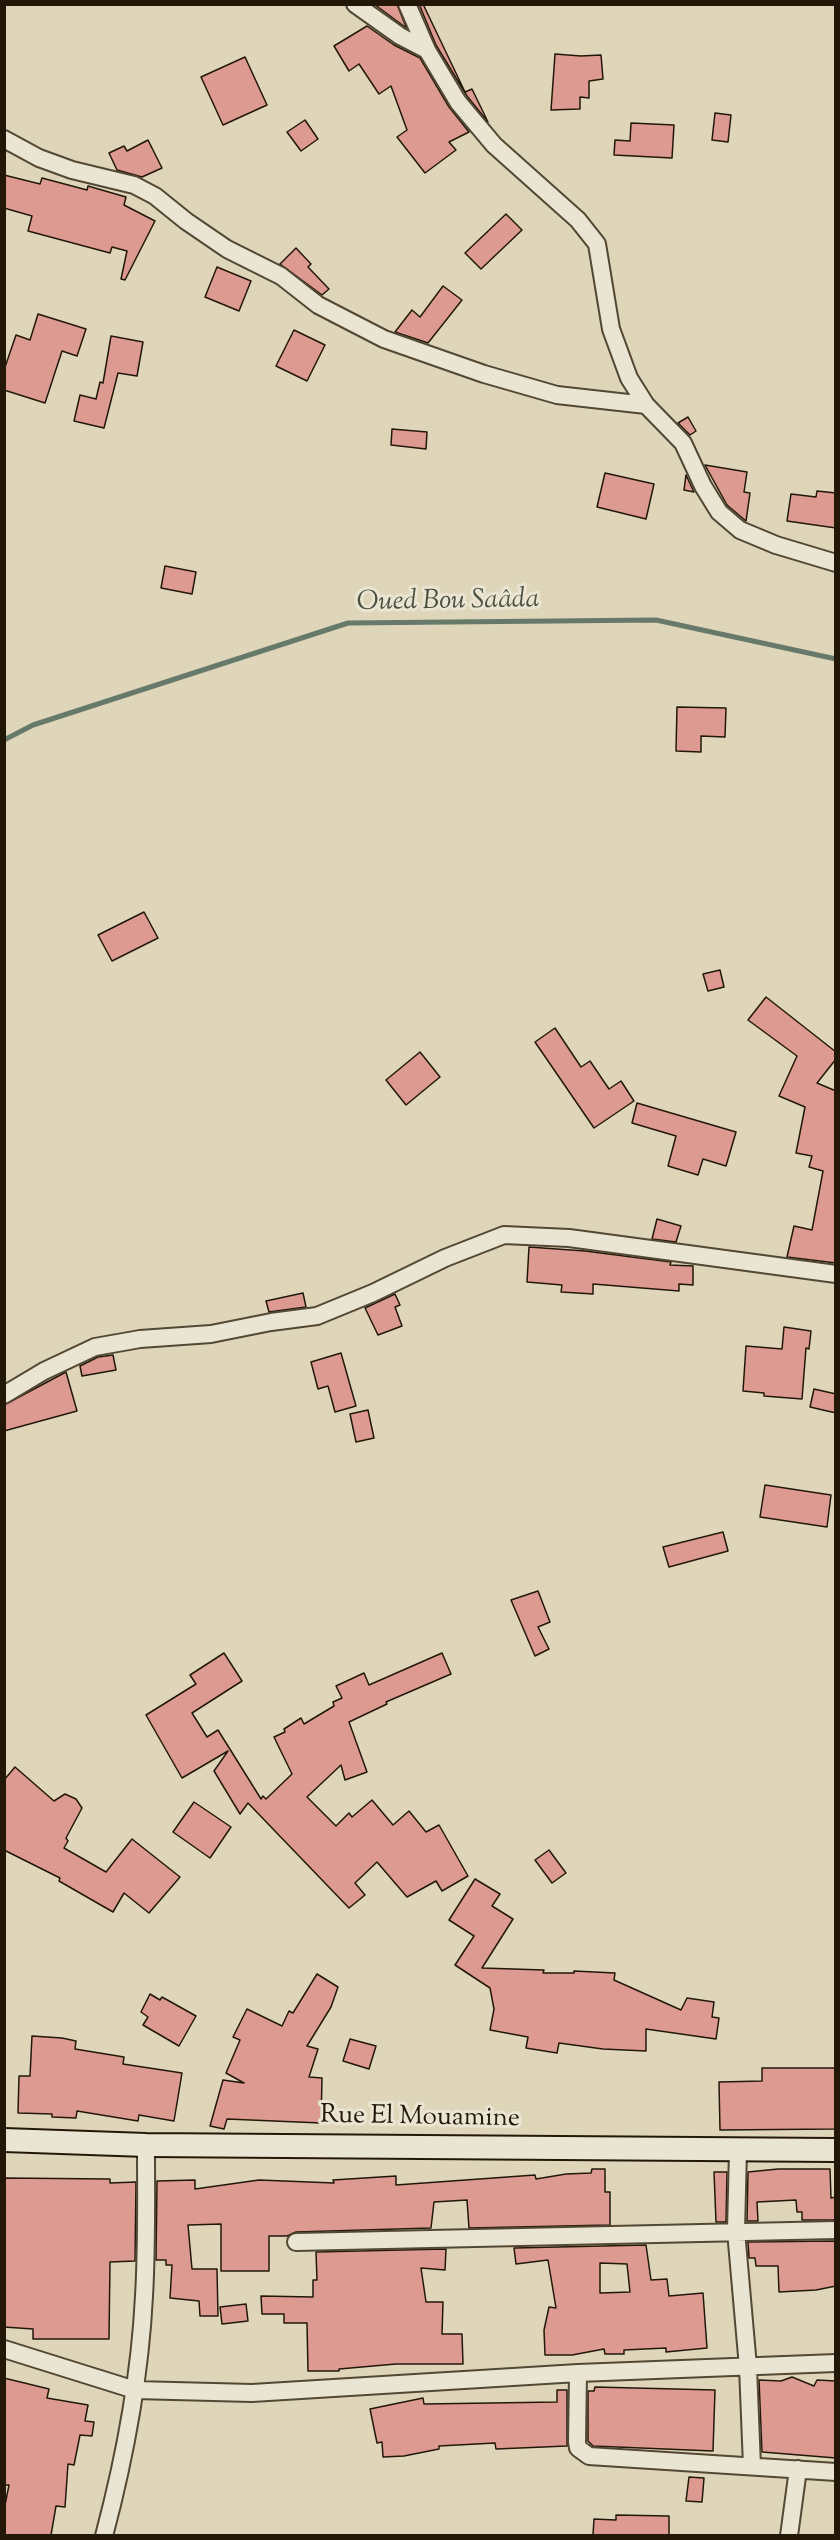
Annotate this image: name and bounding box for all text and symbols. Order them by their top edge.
water label: Oued Bou Saâda [356,585,540,621]
street label: Rue El Mouamine [320,2102,520,2136]

